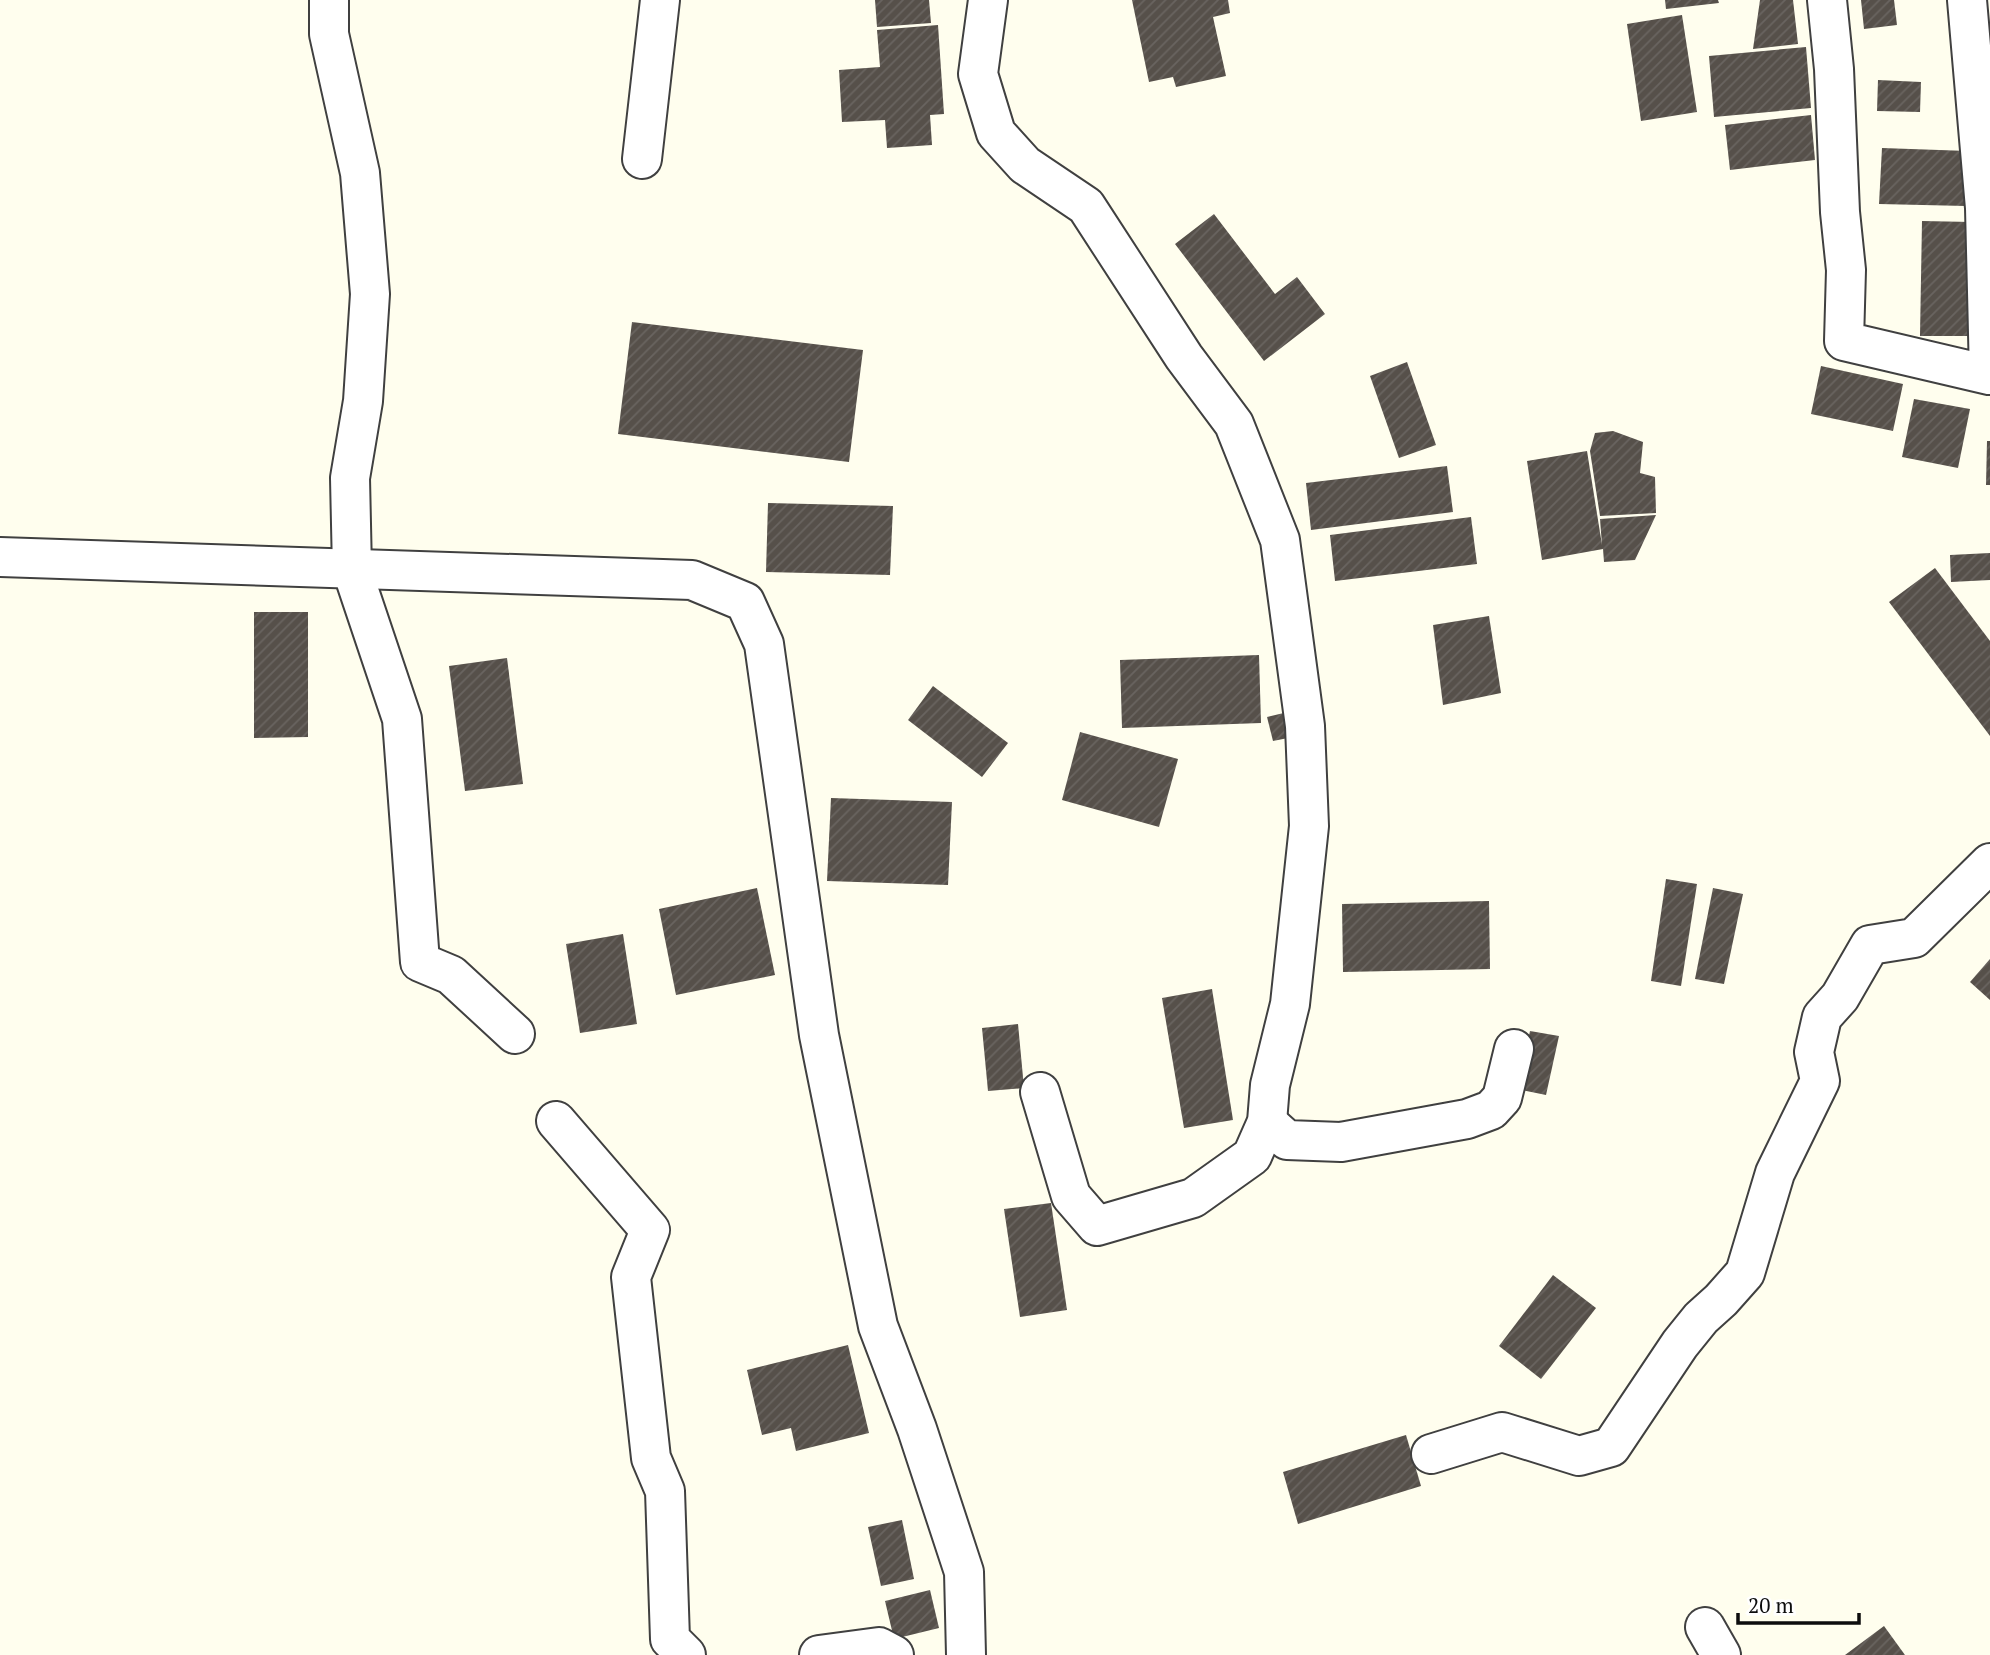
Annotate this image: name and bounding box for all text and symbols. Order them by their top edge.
scale bar [1738,1582,1859,1626]
text: 20 m [1748,1591,1794,1619]

